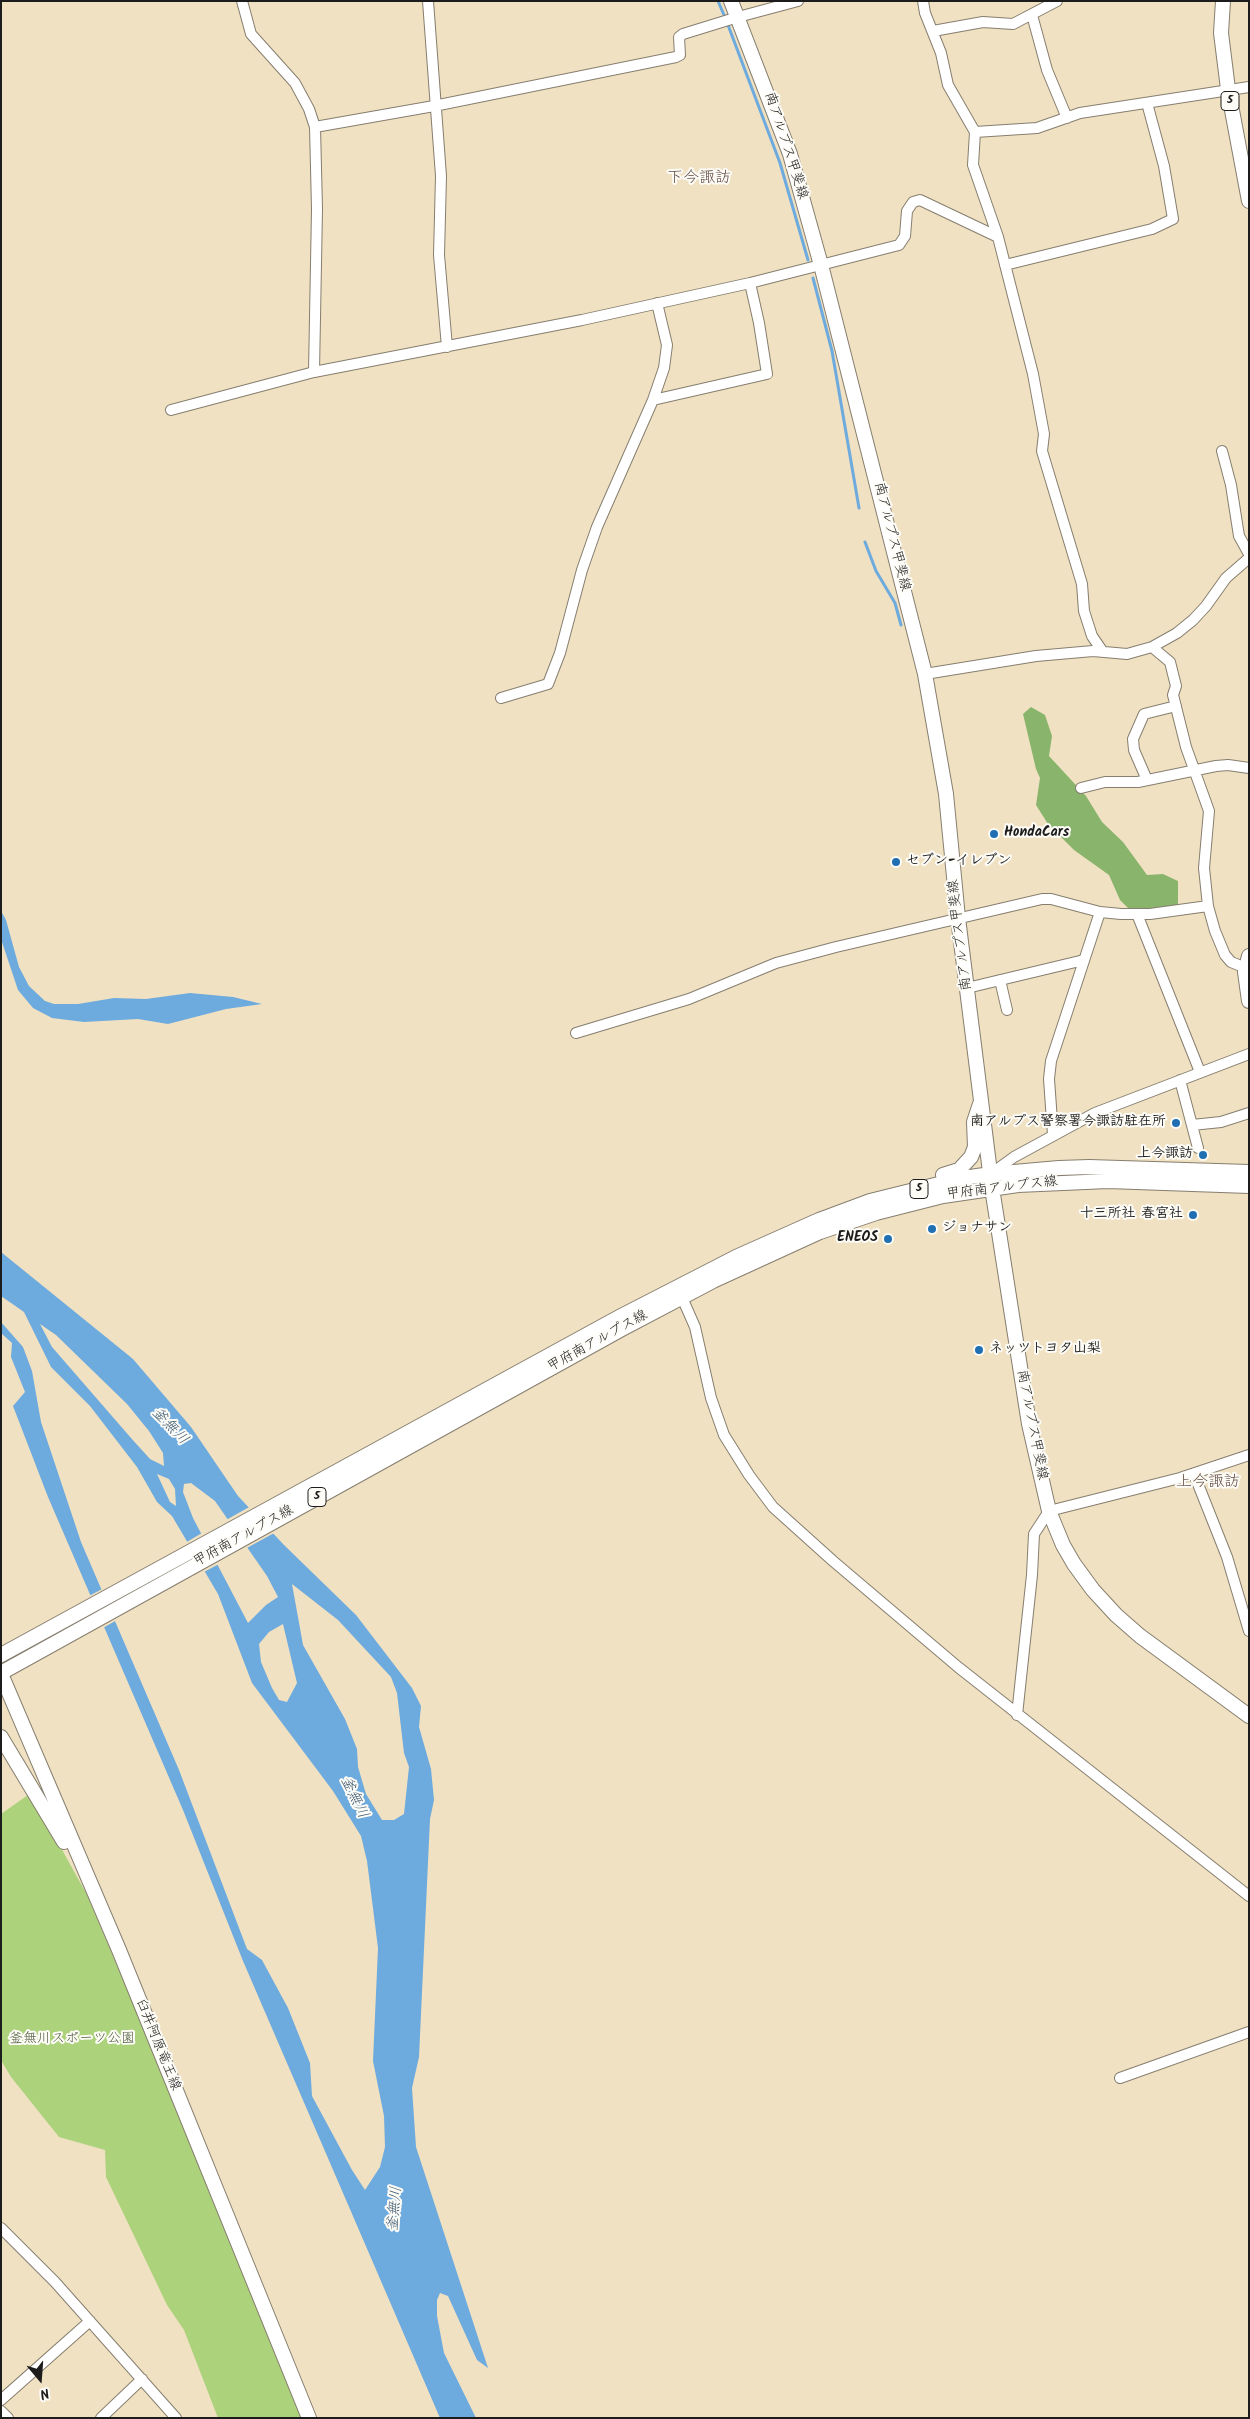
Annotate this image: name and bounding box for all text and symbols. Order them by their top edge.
street label: 南アルプス甲斐線 [760,90,810,202]
road number: 5 [1221,92,1239,110]
district label: 下今諏訪 [667,169,731,189]
street label: 南アルプス甲斐線 [869,481,913,593]
place label: HondaCars [1004,826,1069,842]
marker: HondaCars [988,828,1000,840]
place label: セブン-イレブン [906,854,1011,870]
marker: セブン-イレブン [890,856,902,868]
street label: 南アルプス甲斐線 [946,878,976,992]
place label: 南アルプス警察署今諏訪駐在所 [970,1115,1166,1131]
marker: 南アルプス警察署今諏訪駐在所 [1170,1117,1182,1129]
place label: 上今諏訪 [1137,1147,1193,1163]
marker: 上今諏訪 [1197,1149,1209,1161]
street label: 甲府南アルプス線 [945,1174,1059,1204]
road number: 5 [910,1180,928,1198]
place label: 十三所社 春宮社 [1080,1207,1183,1223]
marker: 十三所社 春宮社 [1187,1209,1199,1221]
place label: ジョナサン [942,1221,1012,1237]
marker: ジョナサン [926,1223,938,1235]
place label: ENEOS [837,1231,878,1247]
marker: ENEOS [882,1233,894,1245]
street label: 甲府南アルプス線 [545,1308,651,1376]
place label: ネッツトヨタ山梨 [989,1342,1101,1358]
marker: ネッツトヨタ山梨 [973,1344,985,1356]
street label: 南アルプス甲斐線 [1012,1368,1050,1482]
water label: 釜無川 [147,1405,191,1449]
district label: 上今諏訪 [1176,1473,1240,1493]
road number: 5 [308,1488,326,1506]
street label: 甲府南アルプス線 [191,1503,297,1571]
water label: 釜無川 [335,1774,371,1822]
street label: 臼井阿原竜王線 [131,1996,183,2094]
park label: 釜無川スポーツ公園 [9,2032,135,2048]
water label: 釜無川 [385,2186,407,2232]
north arrow [15,2354,65,2404]
text: N [37,2381,52,2405]

